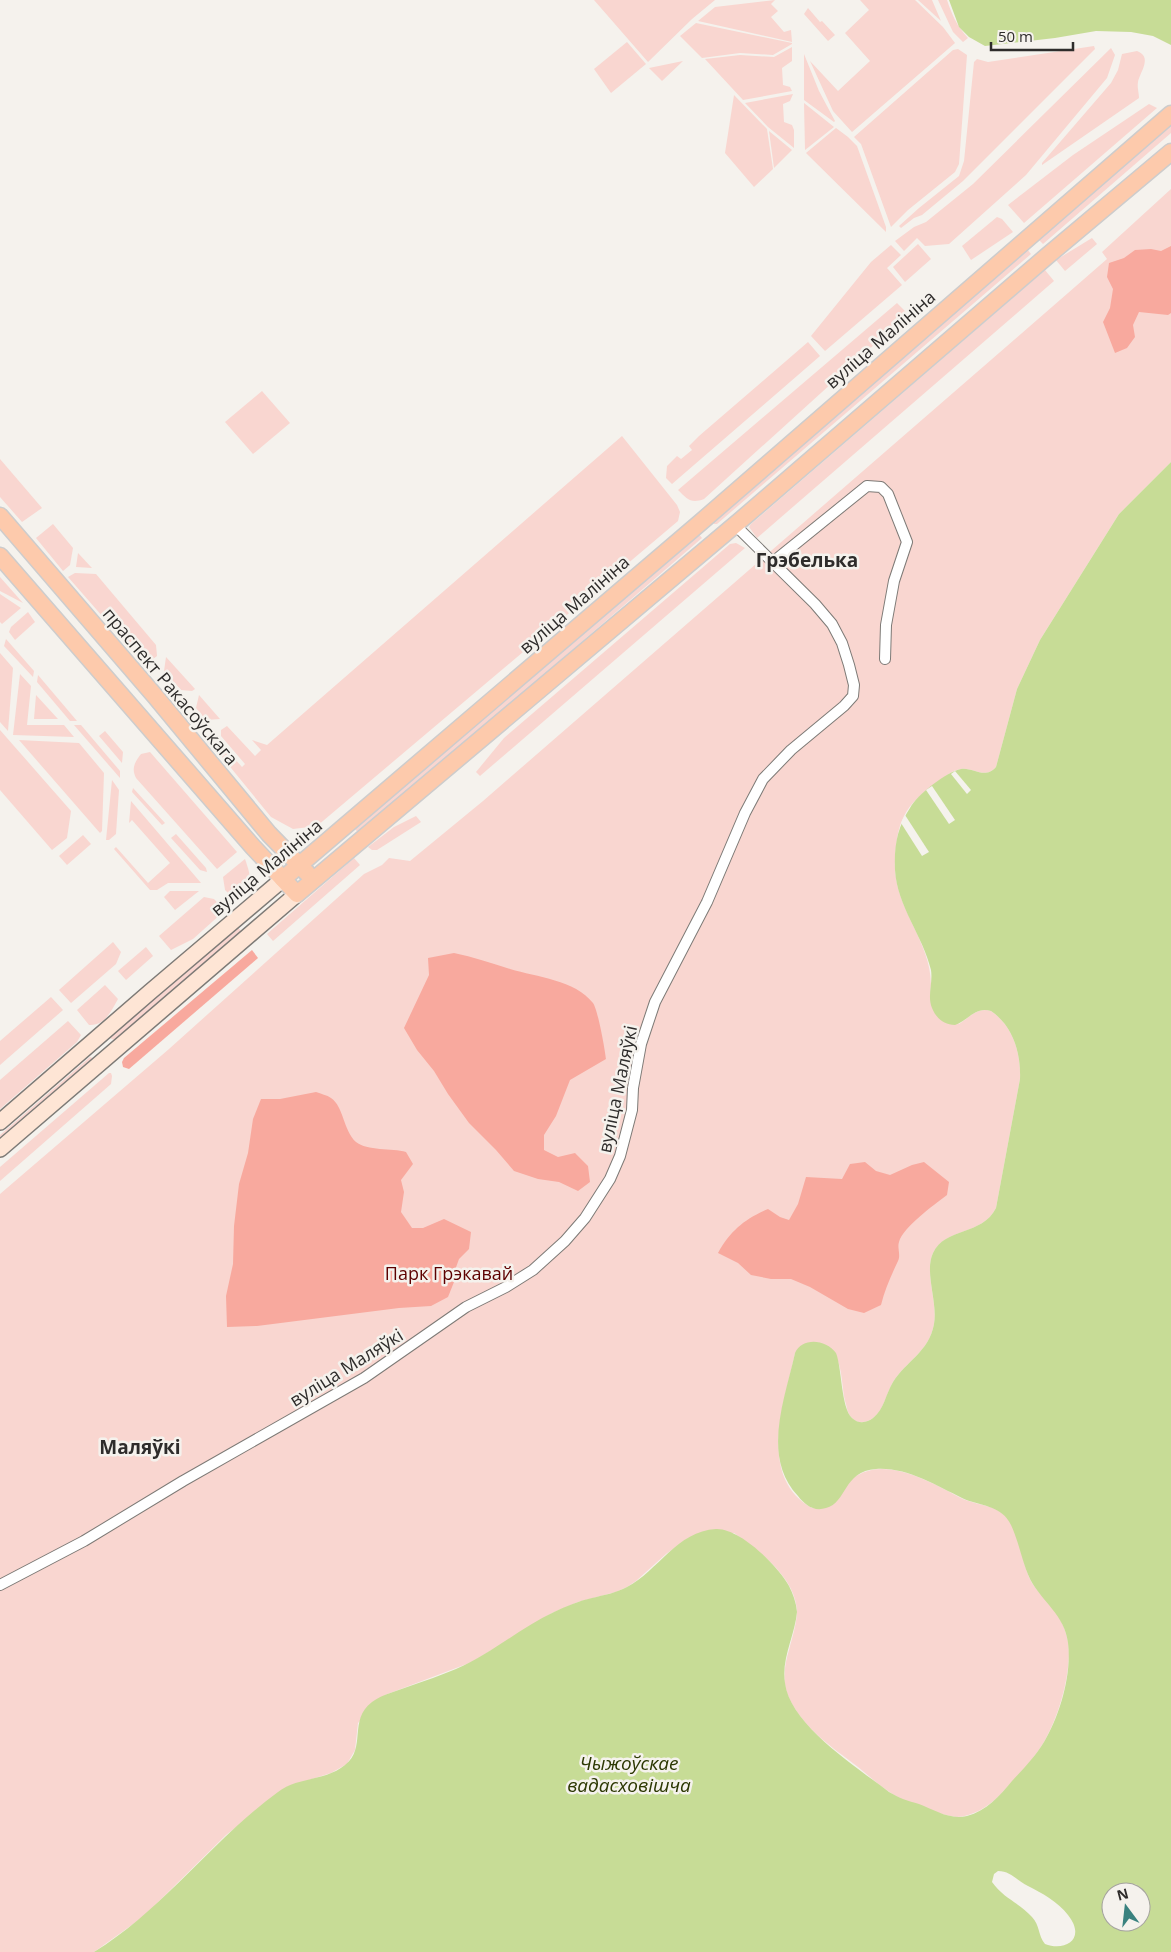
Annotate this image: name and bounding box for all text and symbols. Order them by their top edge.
scale bar [991,20,1074,52]
text: 50 m [998,26,1033,46]
street label: вуліца Малініна [820,285,940,393]
district label: Грэбелька [756,547,858,573]
street label: вуліца Малініна [514,550,634,658]
street label: праспект Ракасоўскага [98,602,244,770]
street label: вуліца Малініна [205,813,327,921]
street label: вуліца Маляўкі [592,1023,642,1155]
park label: Парк Грэкавай [385,1261,513,1285]
street label: вуліца Маляўкі [285,1323,407,1411]
district label: Маляўкі [99,1434,181,1460]
water label: Чыжоўскае вадасховішча [567,1750,691,1798]
north arrow [1101,1882,1151,1932]
text: N [1115,1883,1130,1905]

